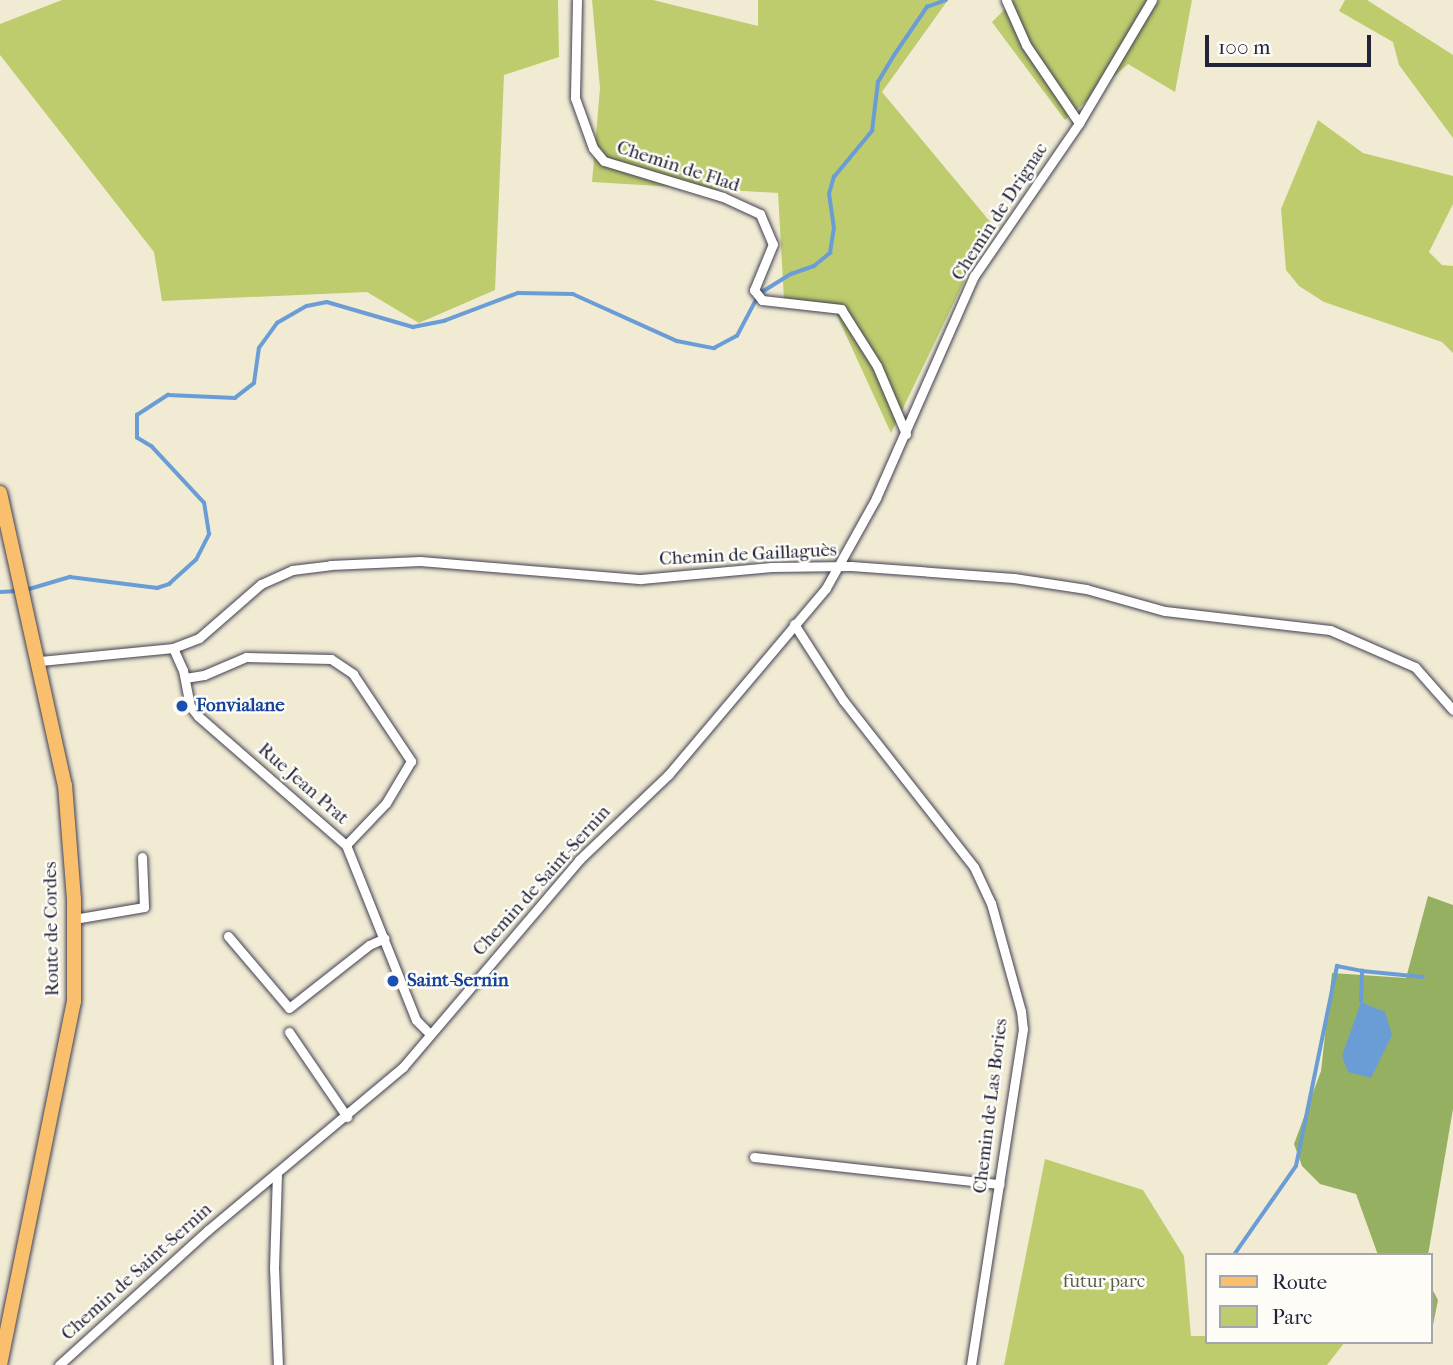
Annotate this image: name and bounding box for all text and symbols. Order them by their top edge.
scale bar [1208,21,1374,65]
text: 100 m [1218,35,1271,59]
street label: Chemin de Flad [614,136,742,198]
street label: Chemin de Drignac [947,139,1053,285]
street label: Chemin de Gaillaguès [659,539,837,571]
place label: Fonvialane [196,695,285,717]
marker: Fonvialane [174,698,190,714]
street label: Rue Jean Prat [253,738,353,830]
street label: Chemin de Saint-Sernin [468,801,616,961]
street label: Route de Cordes [39,861,65,997]
place label: Saint-Sernin [407,970,509,992]
marker: Saint-Sernin [385,973,401,989]
street label: Chemin de Las Bories [969,1017,1013,1195]
street label: Chemin de Saint-Sernin [57,1198,217,1346]
legend [1204,1253,1432,1344]
text: Route [1272,1270,1327,1294]
park label: futur parc [1063,1271,1145,1293]
text: Parc [1272,1305,1312,1329]

